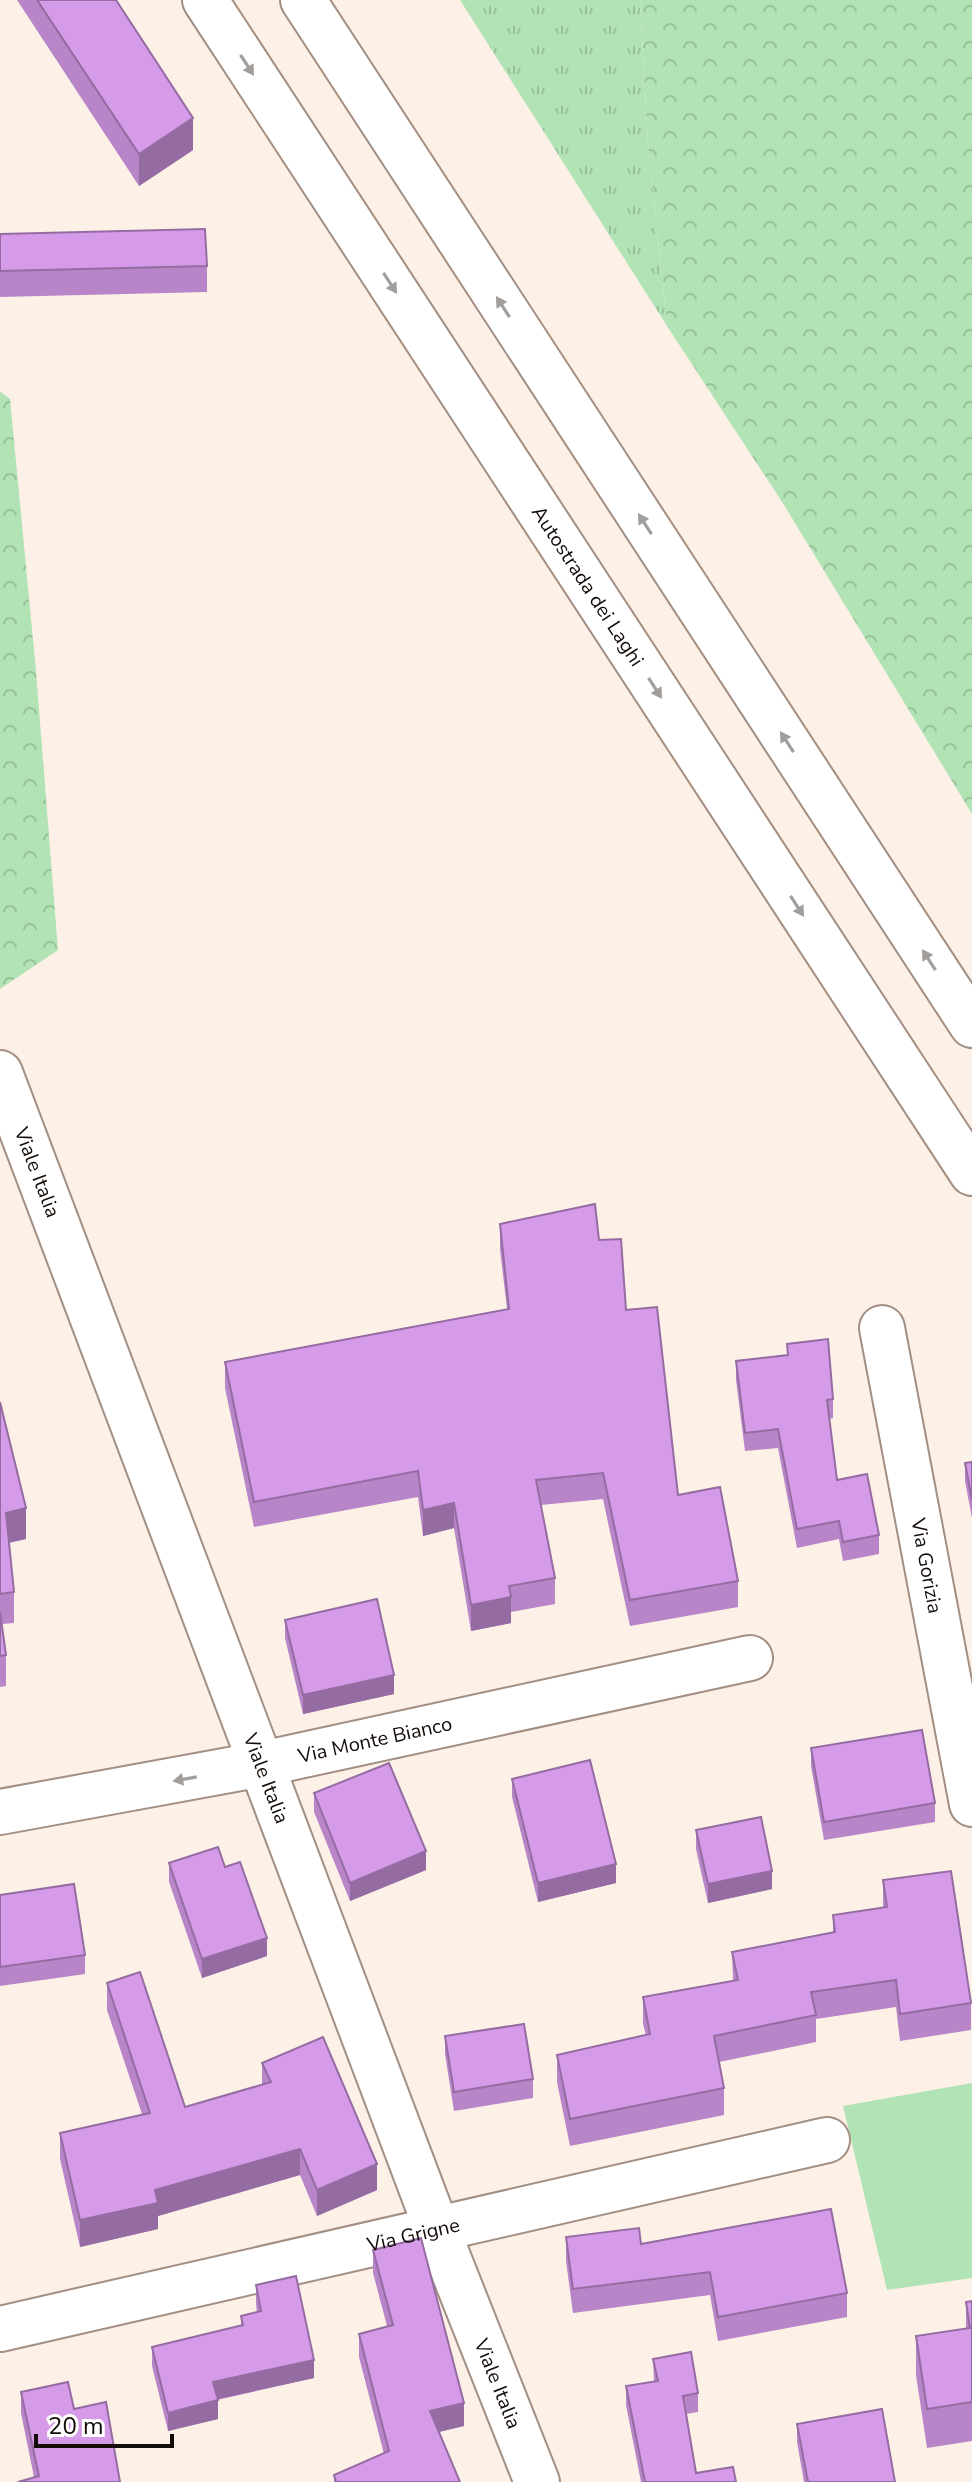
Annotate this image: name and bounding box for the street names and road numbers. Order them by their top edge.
street label: Autostrada dei Laghi [525,501,650,672]
street label: Viale Italia [7,1122,66,1221]
street label: Via Gorizia [904,1515,949,1616]
street label: Via Monte Bianco [295,1710,455,1770]
street label: Viale Italia [236,1729,295,1828]
street label: Via Grigne [364,2211,462,2259]
street label: Viale Italia [467,2334,528,2433]

